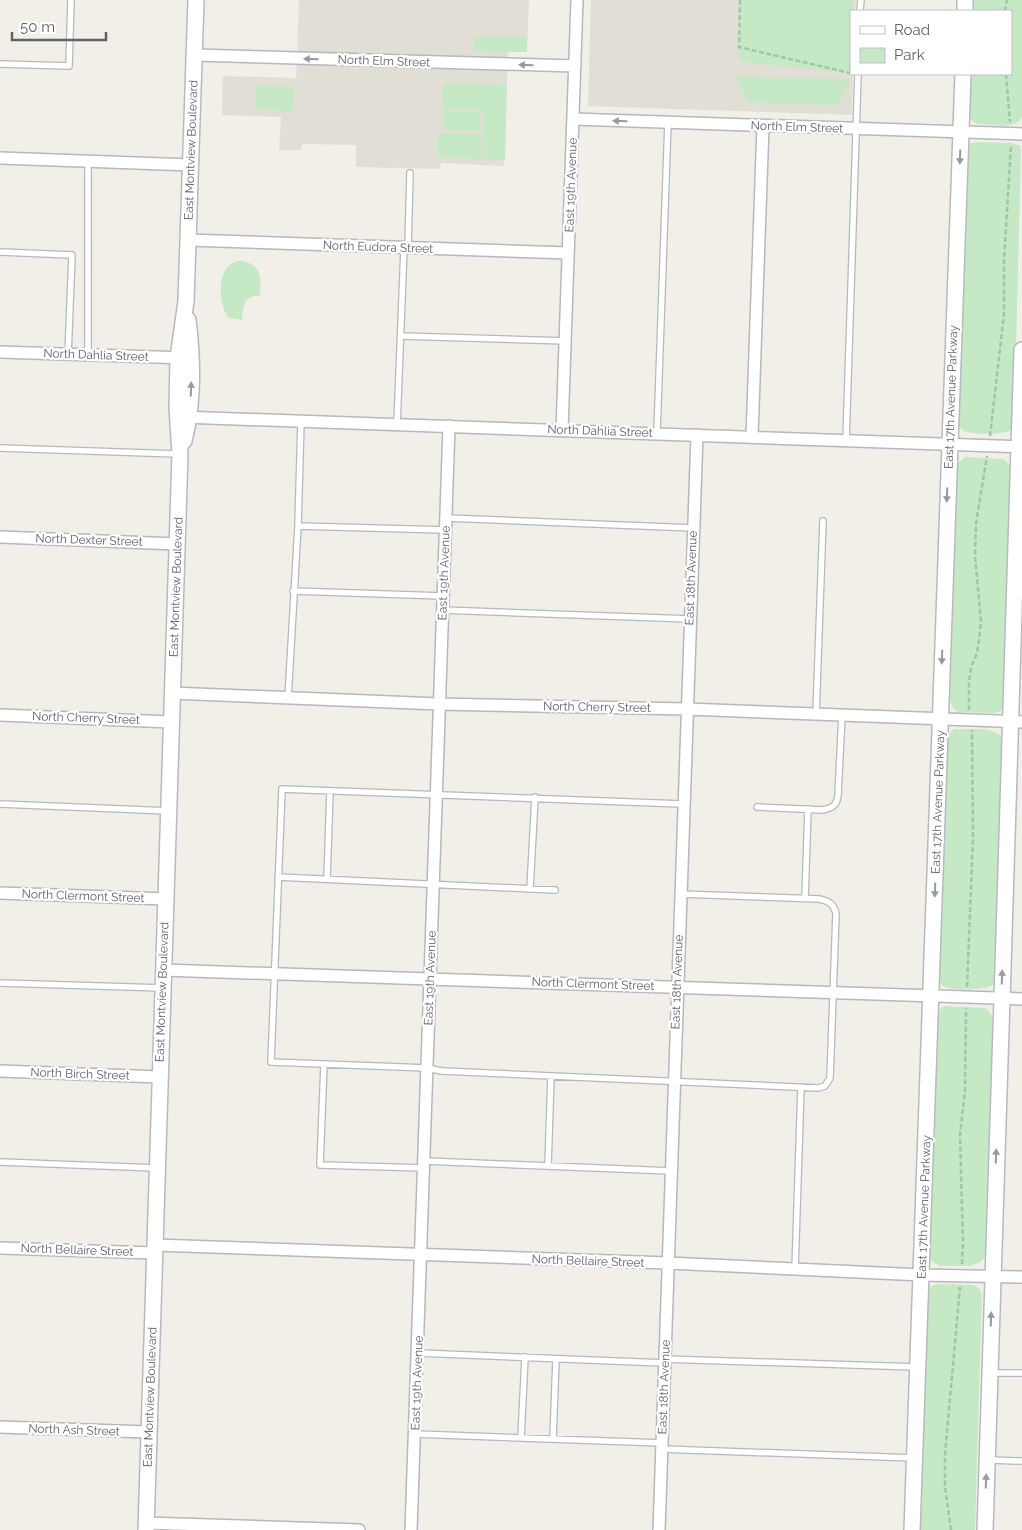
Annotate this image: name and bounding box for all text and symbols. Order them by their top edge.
scale bar [12,10,106,42]
legend [850,10,1012,75]
text: 50 m [20,18,55,36]
text: Road [894,21,930,39]
text: Park [894,46,925,64]
street label: North Elm Street [338,52,430,70]
one-way arrow [303,54,319,62]
one-way arrow [518,61,534,69]
street label: East Montview Boulevard [182,80,200,220]
one-way arrow [612,117,628,125]
street label: North Elm Street [751,118,843,136]
street label: East 19th Avenue [562,137,580,233]
one-way arrow [955,150,963,166]
street label: North Eudora Street [323,238,433,256]
street label: East 17th Avenue Parkway [941,324,961,469]
street label: North Dahlia Street [43,346,149,364]
one-way arrow [187,381,195,397]
street label: North Dahlia Street [547,422,653,440]
one-way arrow [943,487,951,503]
street label: East Montview Boulevard [167,517,185,657]
street label: East 19th Avenue [435,525,453,621]
street label: East 18th Avenue [682,530,700,626]
street label: North Dexter Street [35,531,143,549]
one-way arrow [938,649,946,665]
street label: North Cherry Street [543,699,651,715]
street label: North Cherry Street [32,709,140,727]
street label: East 17th Avenue Parkway [928,729,948,874]
one-way arrow [930,882,938,898]
street label: North Clermont Street [21,887,145,905]
street label: East Montview Boulevard [153,922,171,1062]
street label: East 19th Avenue [421,930,439,1026]
street label: East 18th Avenue [668,934,686,1030]
one-way arrow [998,968,1006,984]
street label: North Clermont Street [531,975,655,993]
street label: North Birch Street [30,1065,130,1083]
street label: East 17th Avenue Parkway [914,1134,934,1279]
one-way arrow [992,1148,1000,1164]
street label: North Bellaire Street [20,1241,134,1259]
street label: North Bellaire Street [531,1252,645,1270]
one-way arrow [987,1311,995,1327]
street label: East Montview Boulevard [141,1327,159,1467]
street label: East 19th Avenue [408,1335,426,1431]
street label: East 18th Avenue [655,1339,673,1435]
street label: North Ash Street [28,1421,120,1439]
one-way arrow [982,1473,990,1489]

